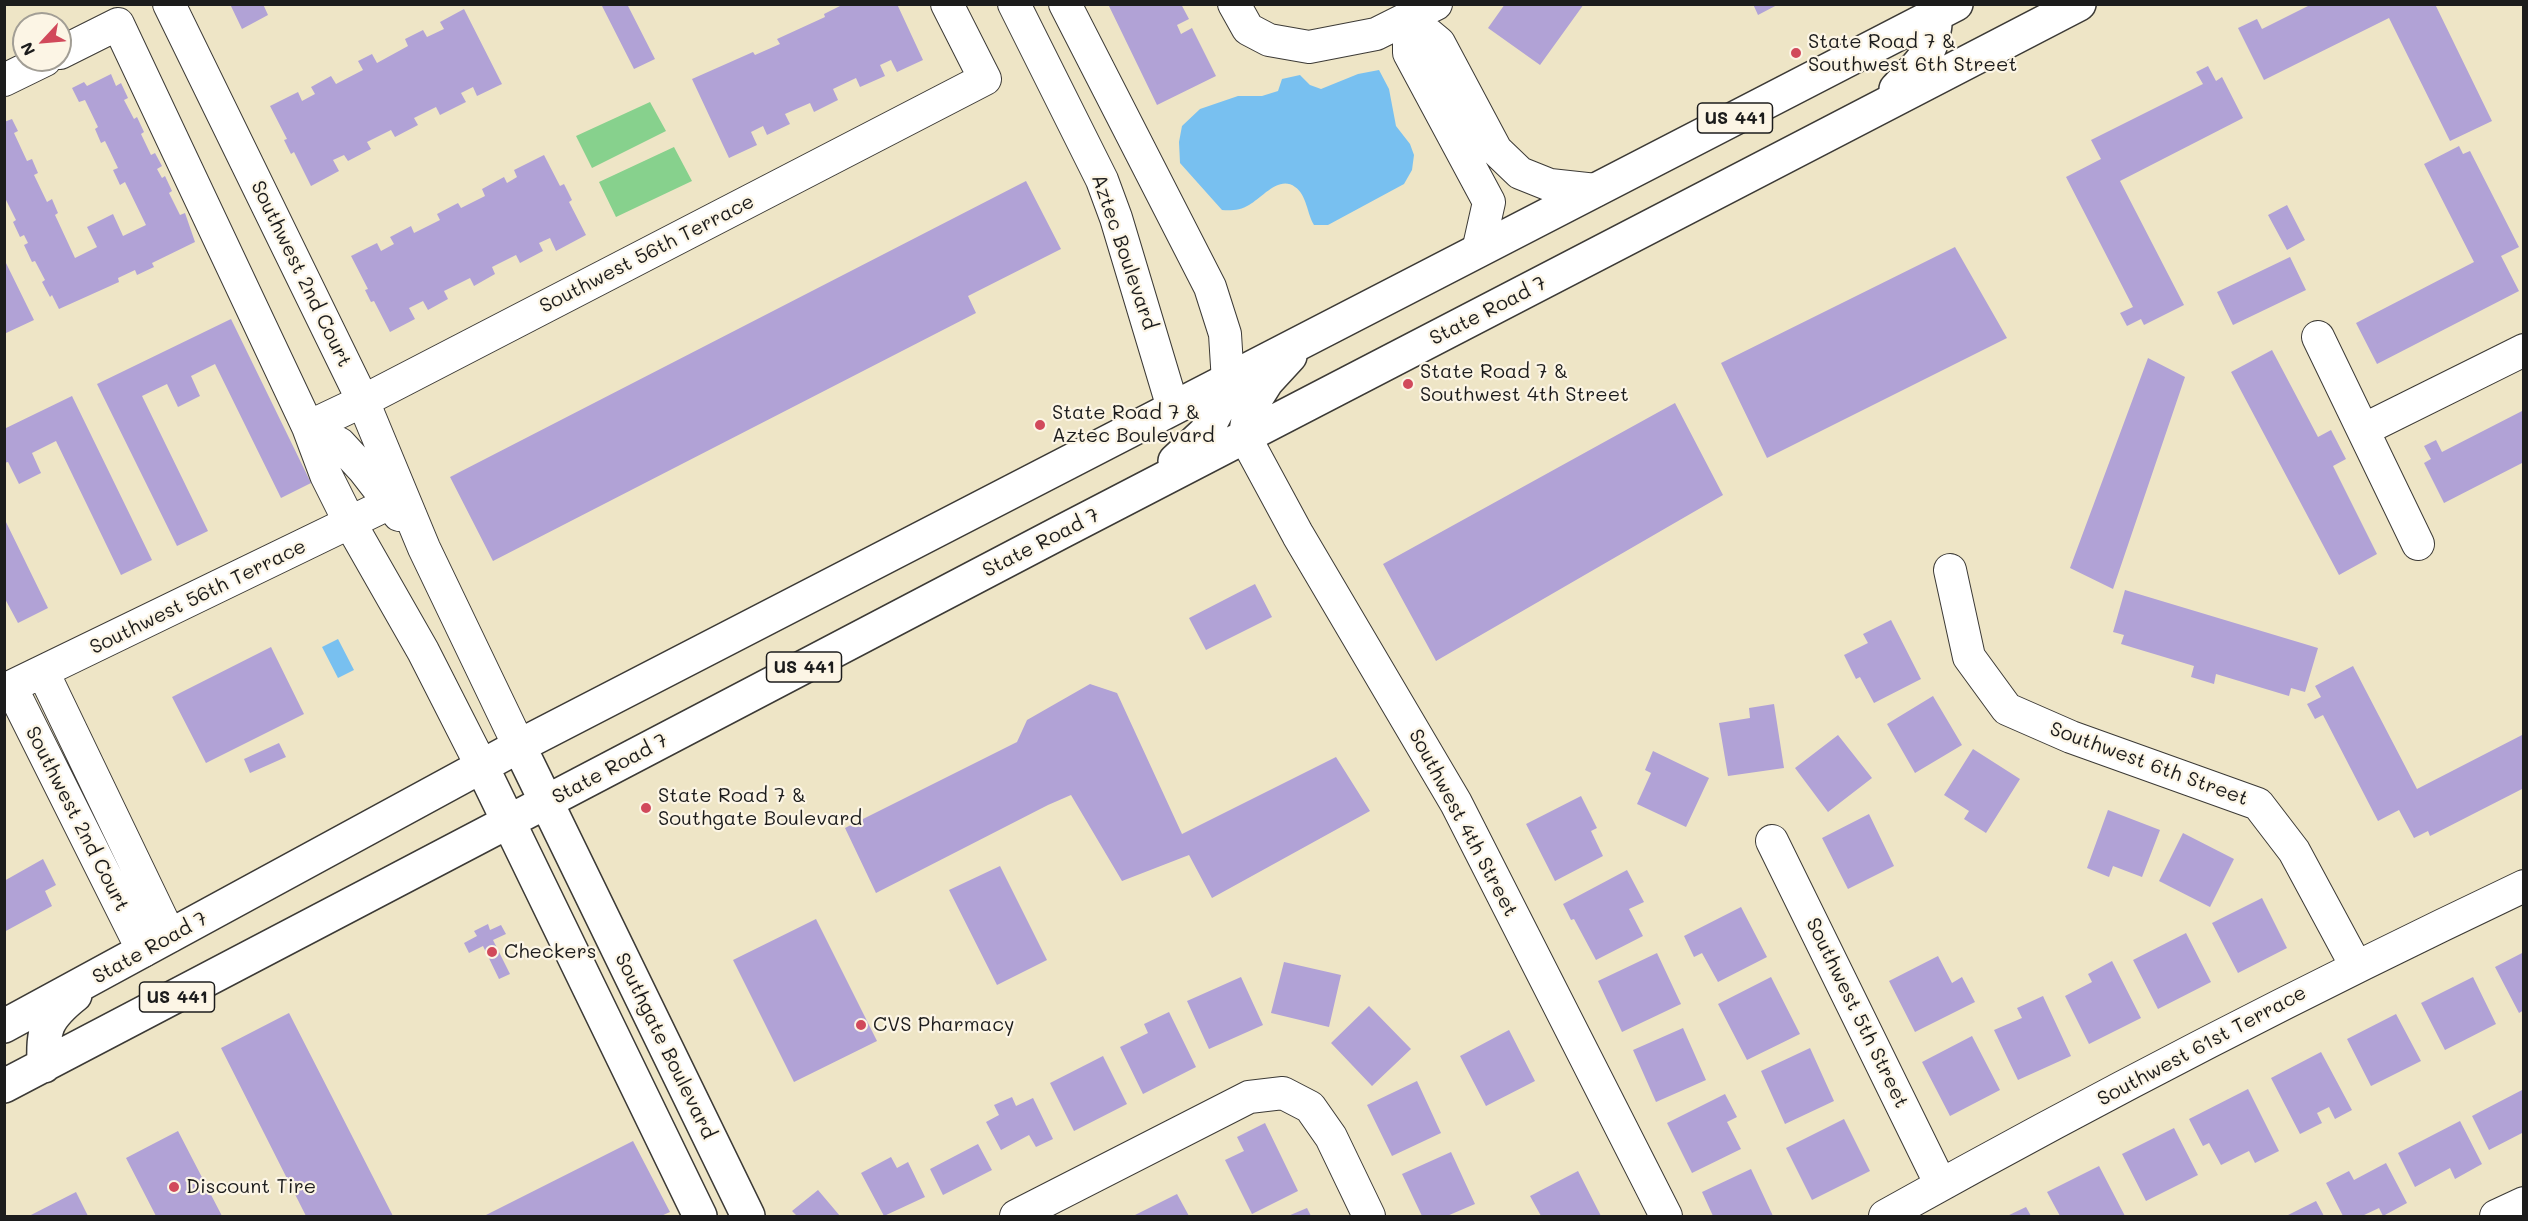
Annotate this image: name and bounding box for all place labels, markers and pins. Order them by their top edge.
place label: State Road 7 & Southwest 6th Street [1808,30,2017,77]
marker: State Road 7 & Southwest 6th Street [1789,46,1803,60]
place label: State Road 7 & Southwest 4th Street [1420,360,1629,407]
marker: State Road 7 & Southwest 4th Street [1401,377,1415,391]
place label: State Road 7 & Aztec Boulevard [1052,401,1215,448]
marker: State Road 7 & Aztec Boulevard [1033,418,1047,432]
place label: State Road 7 & Southgate Boulevard [658,784,862,831]
marker: State Road 7 & Southgate Boulevard [639,801,653,815]
place label: Checkers [504,940,596,964]
marker: Checkers [485,945,499,959]
place label: CVS Pharmacy [873,1013,1014,1037]
marker: CVS Pharmacy [854,1018,868,1032]
place label: Discount Tire [186,1175,316,1199]
marker: Discount Tire [167,1180,181,1194]

